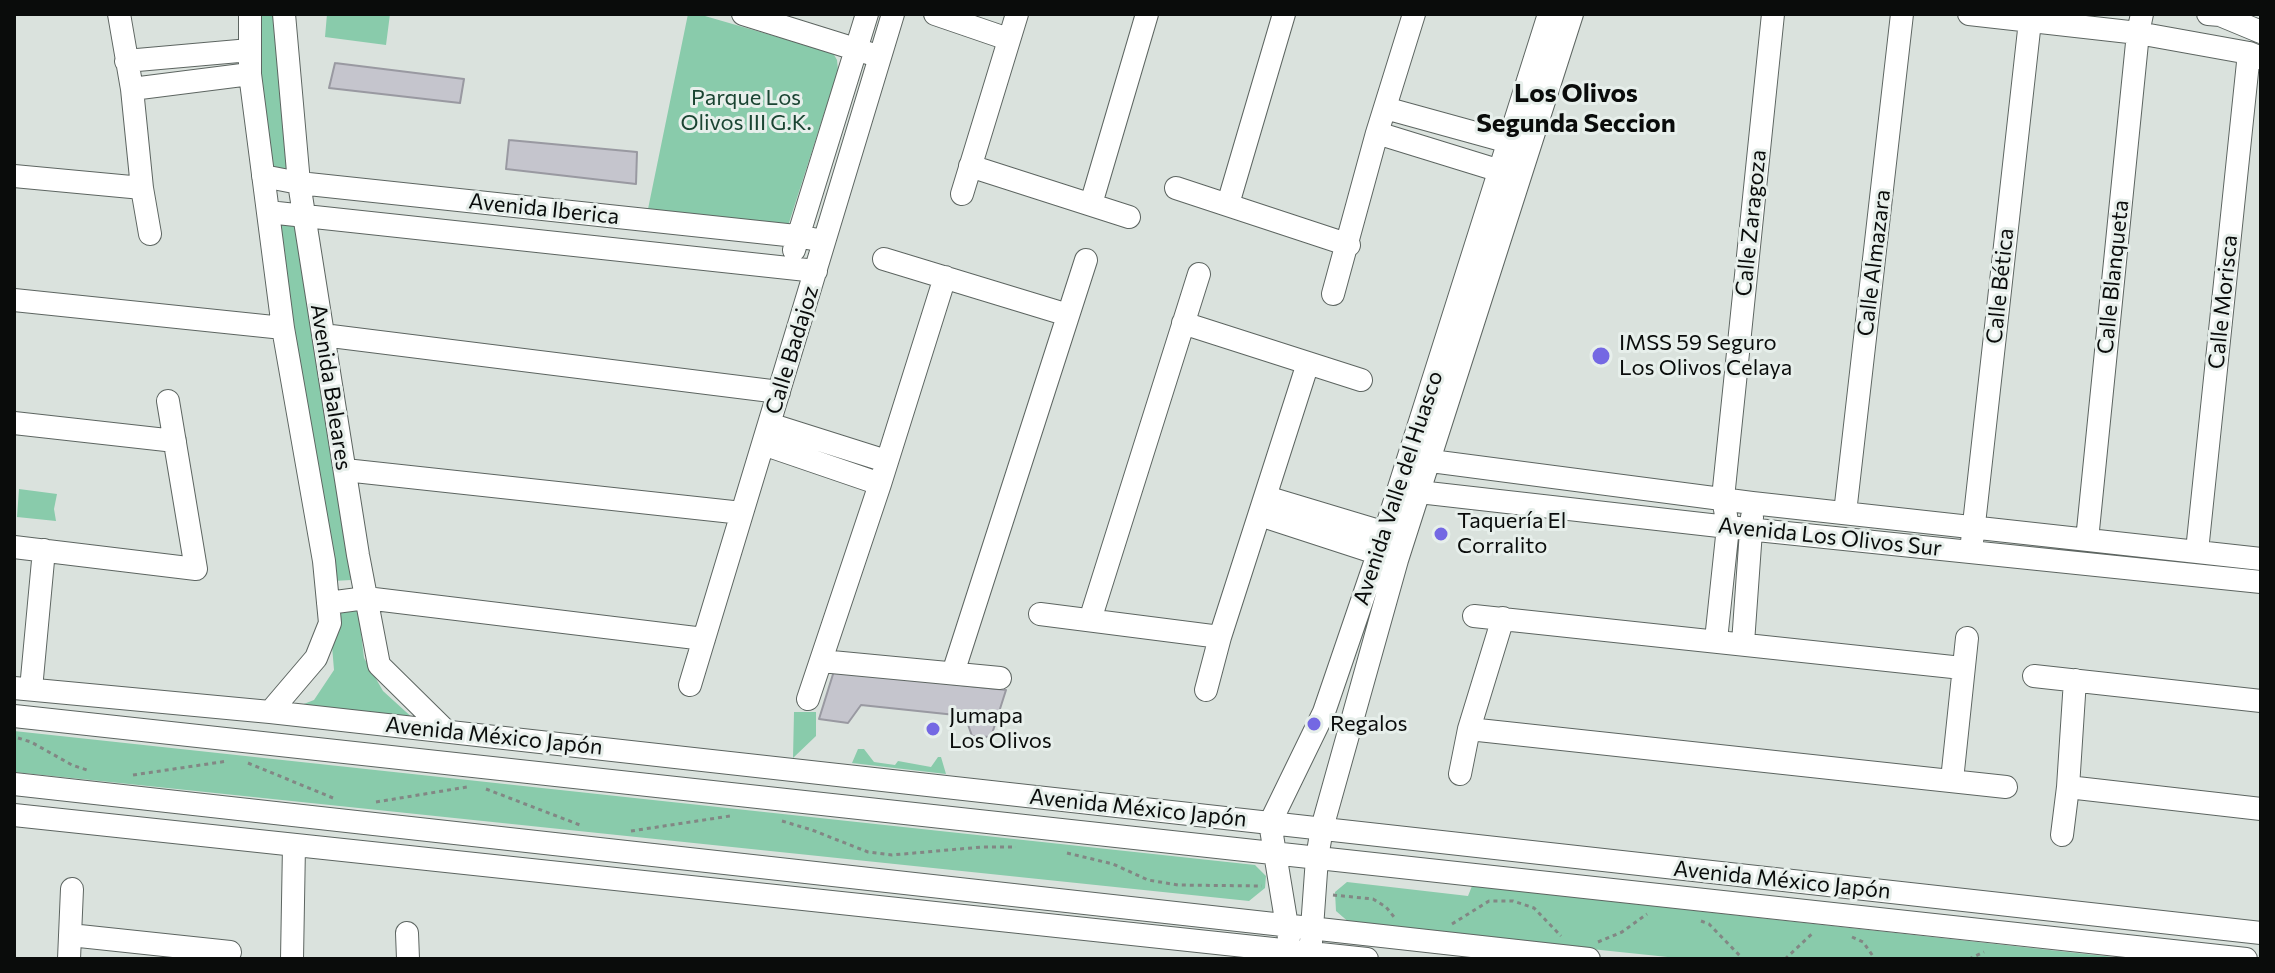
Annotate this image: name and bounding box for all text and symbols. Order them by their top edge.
district label: Los Olivos Segunda Seccion [1476,77,1676,138]
park label: Parque Los Olivos III G.K. [680,85,812,136]
street label: Calle Zaragoza [1730,148,1772,298]
street label: Avenida Iberica [467,188,621,230]
street label: Calle Almazara [1852,188,1896,338]
street label: Calle Blanqueta [2092,199,2134,355]
street label: Calle Bética [1981,227,2019,345]
street label: Calle Morisca [2203,234,2243,370]
street label: Calle Badajoz [760,282,824,418]
street label: Avenida Baleares [305,302,357,472]
place label: IMSS 59 Seguro Los Olivos Celaya [1619,330,1792,382]
marker: IMSS 59 Seguro Los Olivos Celaya [1590,345,1612,367]
street label: Avenida Valle del Huasco [1348,368,1448,608]
place label: Taquería El Corralito [1457,508,1566,560]
street label: Avenida Los Olivos Sur [1717,512,1943,562]
marker: Taquería El Corralito [1432,525,1450,543]
place label: Jumapa Los Olivos [949,703,1052,754]
street label: Avenida México Japón [384,711,604,761]
place label: Regalos [1330,711,1407,737]
marker: Regalos [1305,715,1323,733]
marker: Jumapa Los Olivos [924,720,942,738]
street label: Avenida México Japón [1028,783,1248,833]
street label: Avenida México Japón [1672,855,1892,905]

